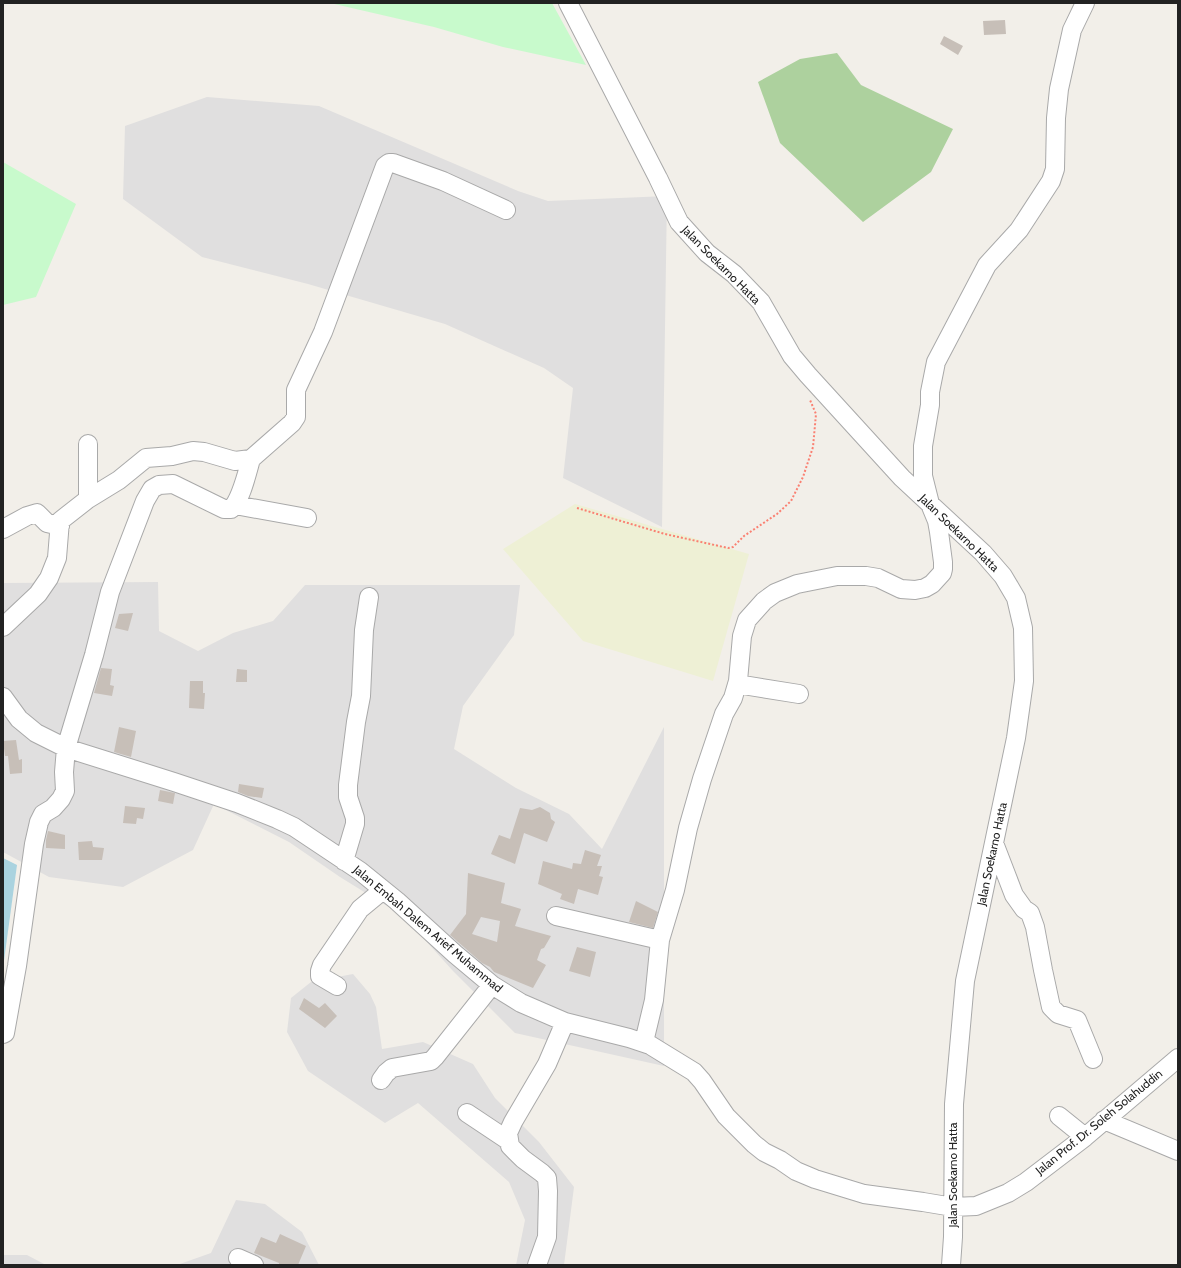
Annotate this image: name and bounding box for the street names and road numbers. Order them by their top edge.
street label: Jalan Soekarno Hatta [678,221,764,307]
street label: Jalan Soekarno Hatta [916,490,1003,575]
street label: Jalan Soekarno Hatta [973,801,1010,908]
street label: Jalan Embah Dalem Arief Muhammad [350,861,506,995]
street label: Jalan Prof. Dr. Soleh Solahuddin [1031,1066,1165,1178]
street label: Jalan Soekarno Hatta [945,1122,960,1229]

